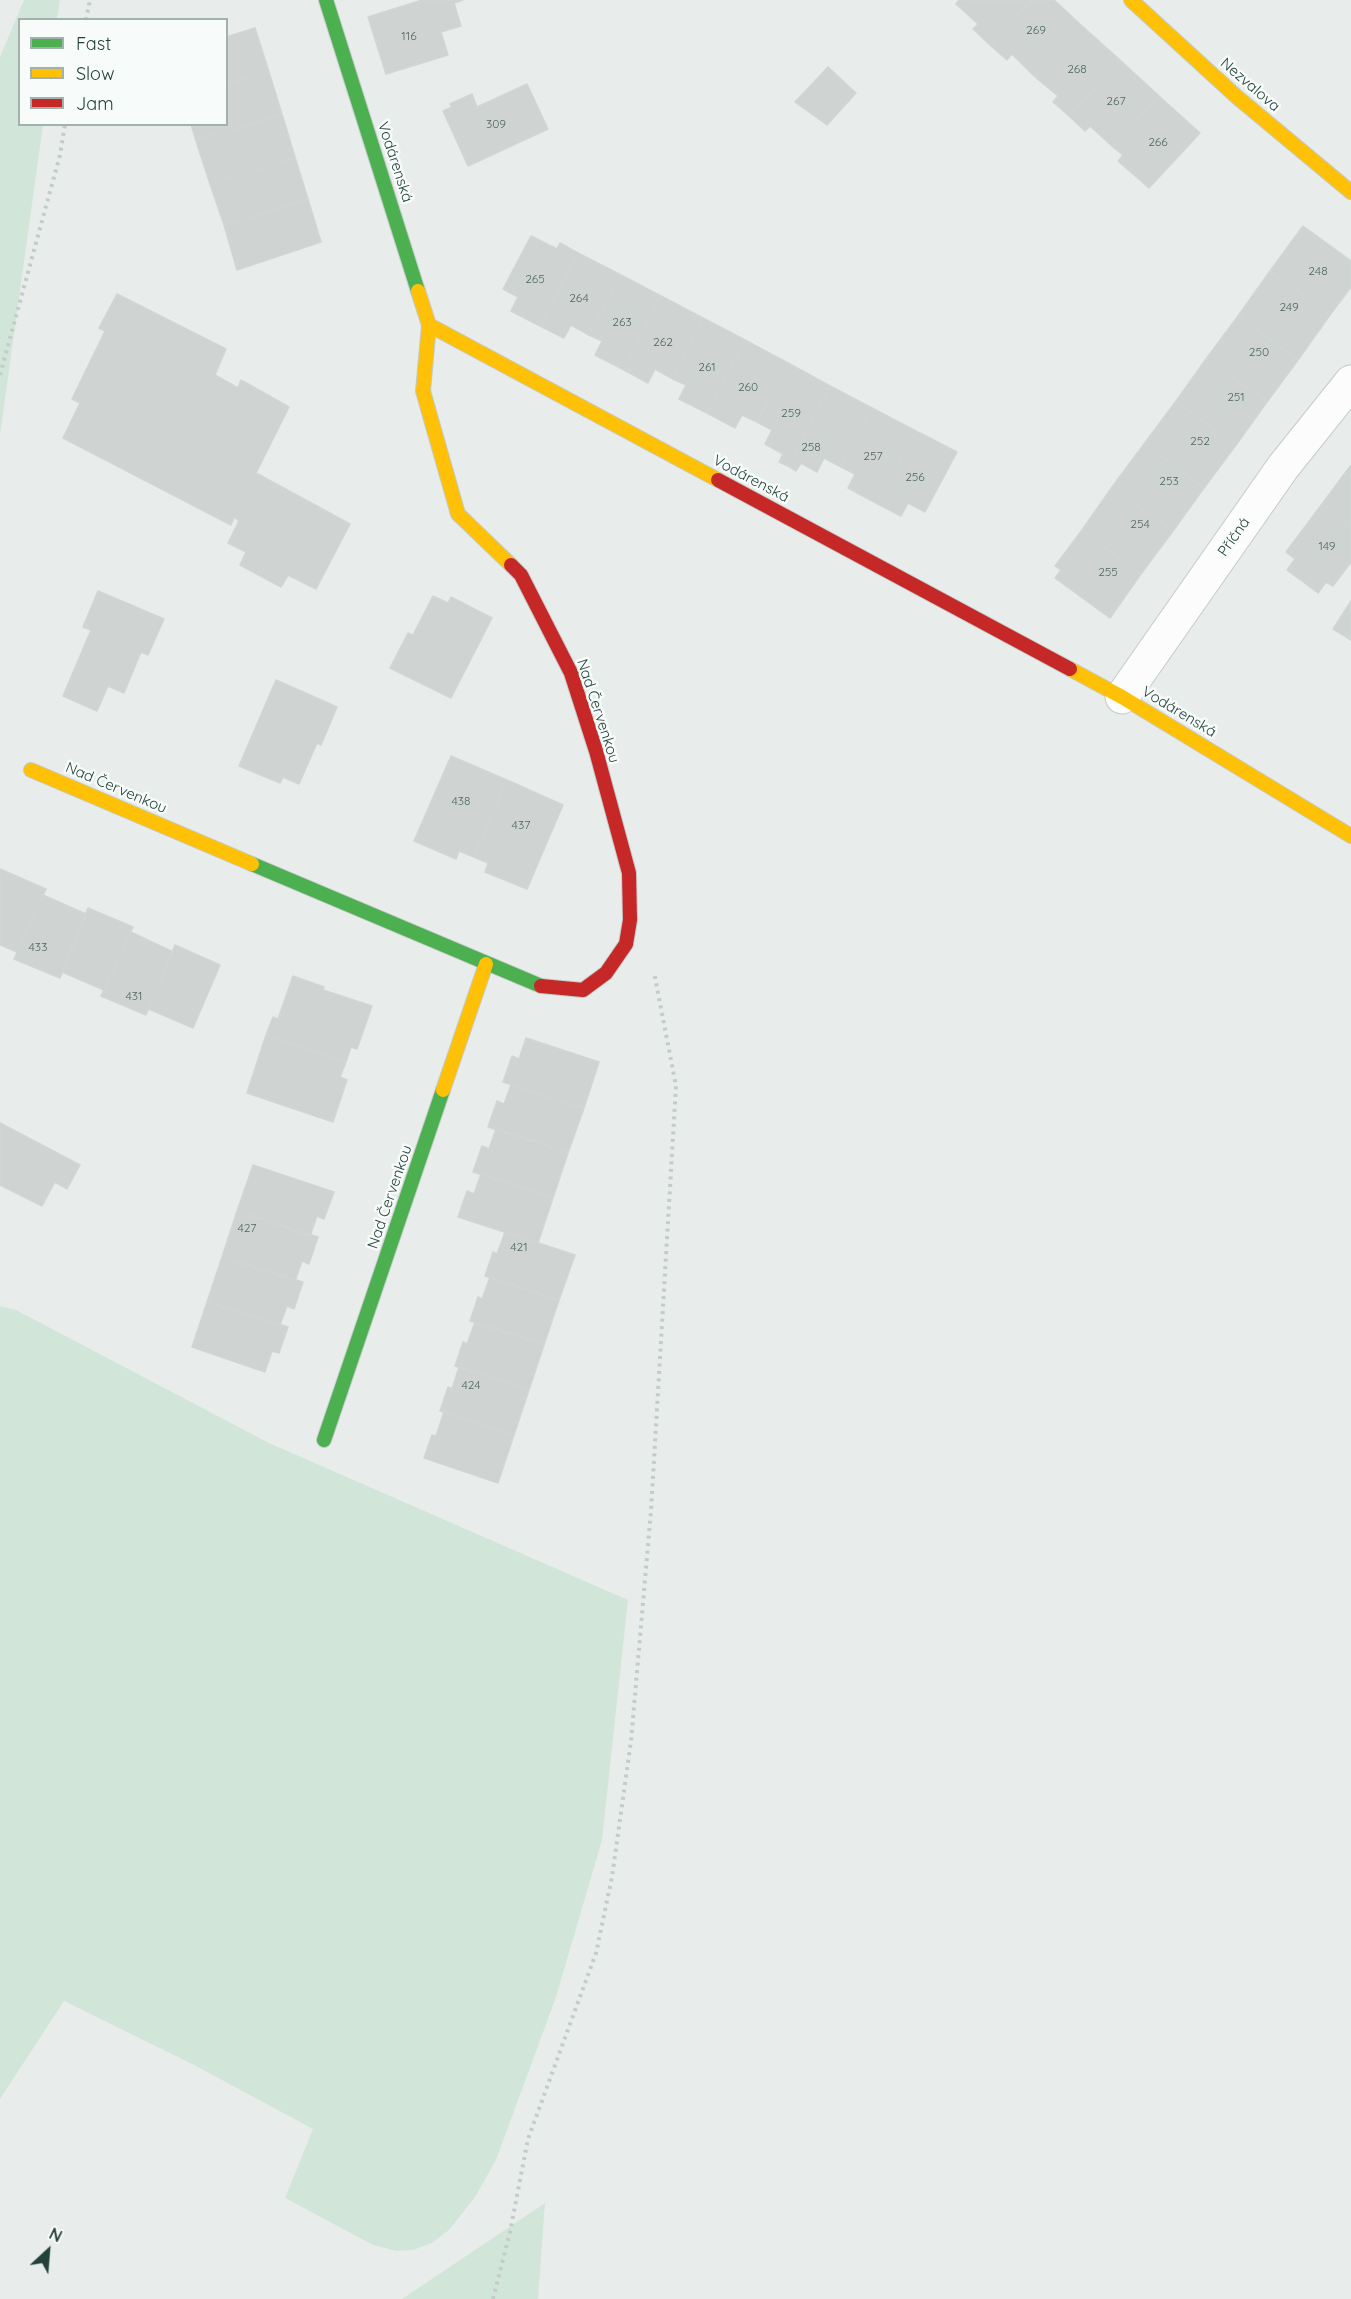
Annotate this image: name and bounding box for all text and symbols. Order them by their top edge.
legend [18,18,228,126]
house number: 269 [1026,23,1046,37]
house number: 116 [401,29,417,43]
text: Fast [76,32,111,55]
street label: Nezvalova [1217,54,1283,116]
text: Slow [76,62,114,85]
house number: 268 [1067,62,1087,76]
text: Jam [76,92,114,115]
house number: 267 [1106,94,1126,108]
house number: 309 [486,117,506,131]
street label: Vodárenská [374,119,416,205]
house number: 266 [1148,135,1168,149]
house number: 248 [1308,264,1328,278]
house number: 265 [525,272,545,286]
house number: 264 [569,291,589,305]
house number: 249 [1279,300,1299,314]
house number: 263 [612,315,632,329]
house number: 262 [653,335,673,349]
house number: 250 [1249,345,1269,359]
house number: 261 [698,360,716,374]
house number: 260 [738,380,758,394]
house number: 251 [1227,390,1245,404]
house number: 259 [781,406,801,420]
house number: 252 [1190,434,1210,448]
house number: 258 [801,440,821,454]
house number: 257 [863,449,883,463]
street label: Vodárenská [710,451,792,507]
house number: 256 [905,470,925,484]
house number: 253 [1159,474,1179,488]
street label: Příčná [1214,514,1254,560]
house number: 254 [1130,517,1150,531]
house number: 149 [1318,539,1336,553]
house number: 255 [1098,565,1118,579]
street label: Nad Červenkou [573,657,623,765]
street label: Vodárenská [1139,683,1219,741]
street label: Nad Červenkou [63,759,169,817]
house number: 438 [451,794,471,808]
house number: 437 [512,818,530,832]
house number: 433 [29,940,47,954]
house number: 431 [125,989,143,1003]
street label: Nad Červenkou [364,1143,416,1251]
house number: 427 [238,1221,256,1235]
house number: 421 [510,1240,528,1254]
house number: 424 [461,1378,481,1392]
north arrow [18,2221,78,2281]
text: N [46,2223,66,2246]

